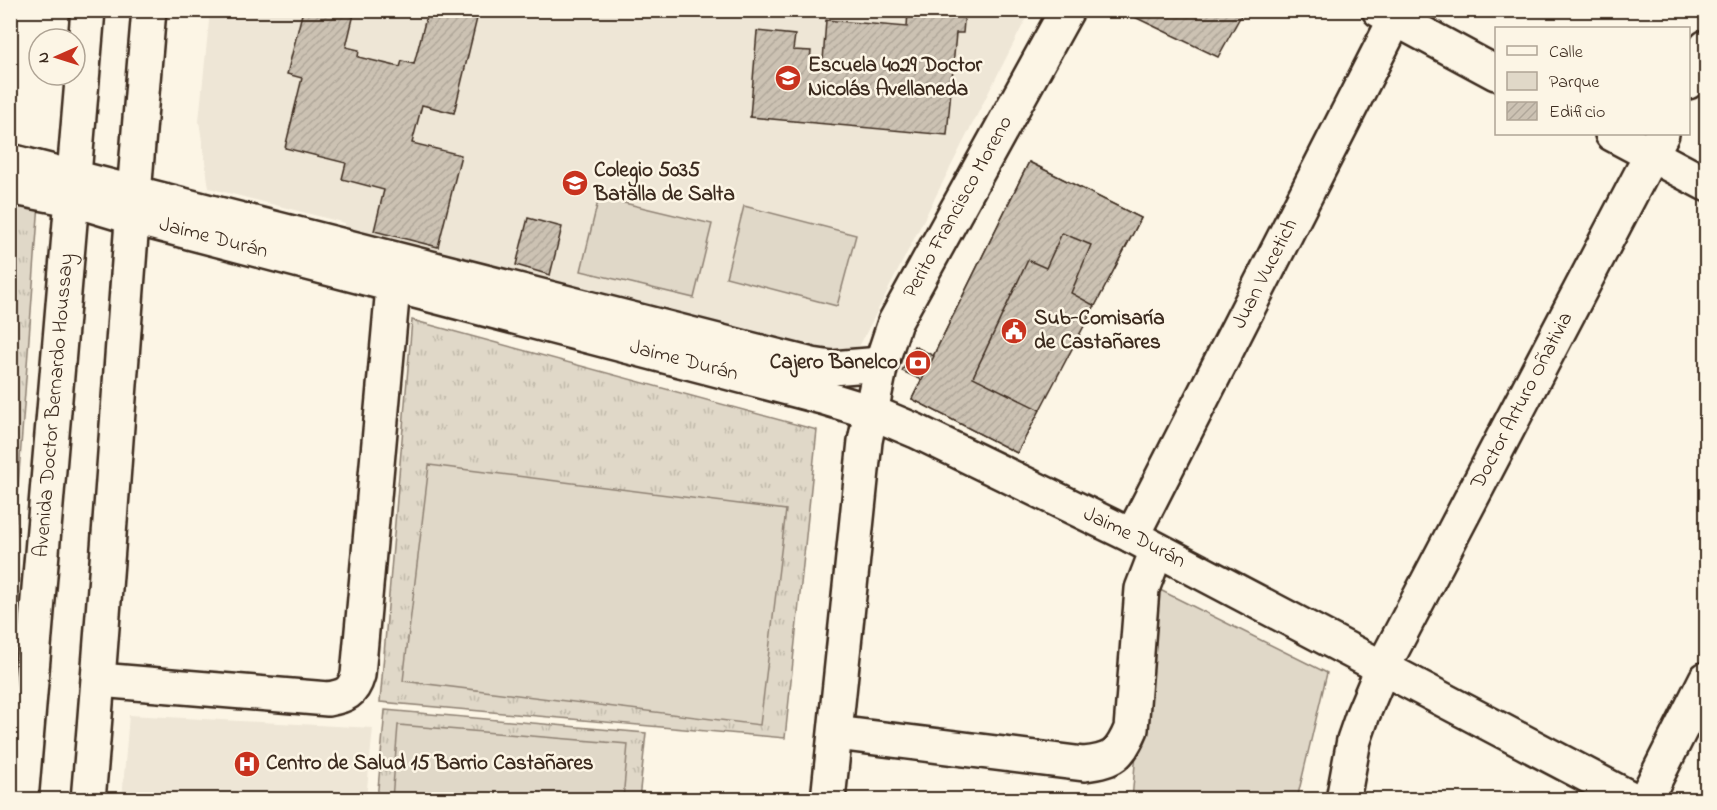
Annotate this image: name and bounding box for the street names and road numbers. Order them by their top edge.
street label: Perito Francisco Moreno [896,110,1021,304]
street label: Jaime Durán [156,210,271,267]
street label: Juan Vucetich [1225,214,1306,334]
street label: Avenida Doctor Bernardo Houssay [27,252,84,559]
street label: Doctor Arturo Oñativia [1463,307,1581,496]
street label: Jaime Durán [626,332,741,390]
street label: Jaime Durán [1078,499,1191,576]

